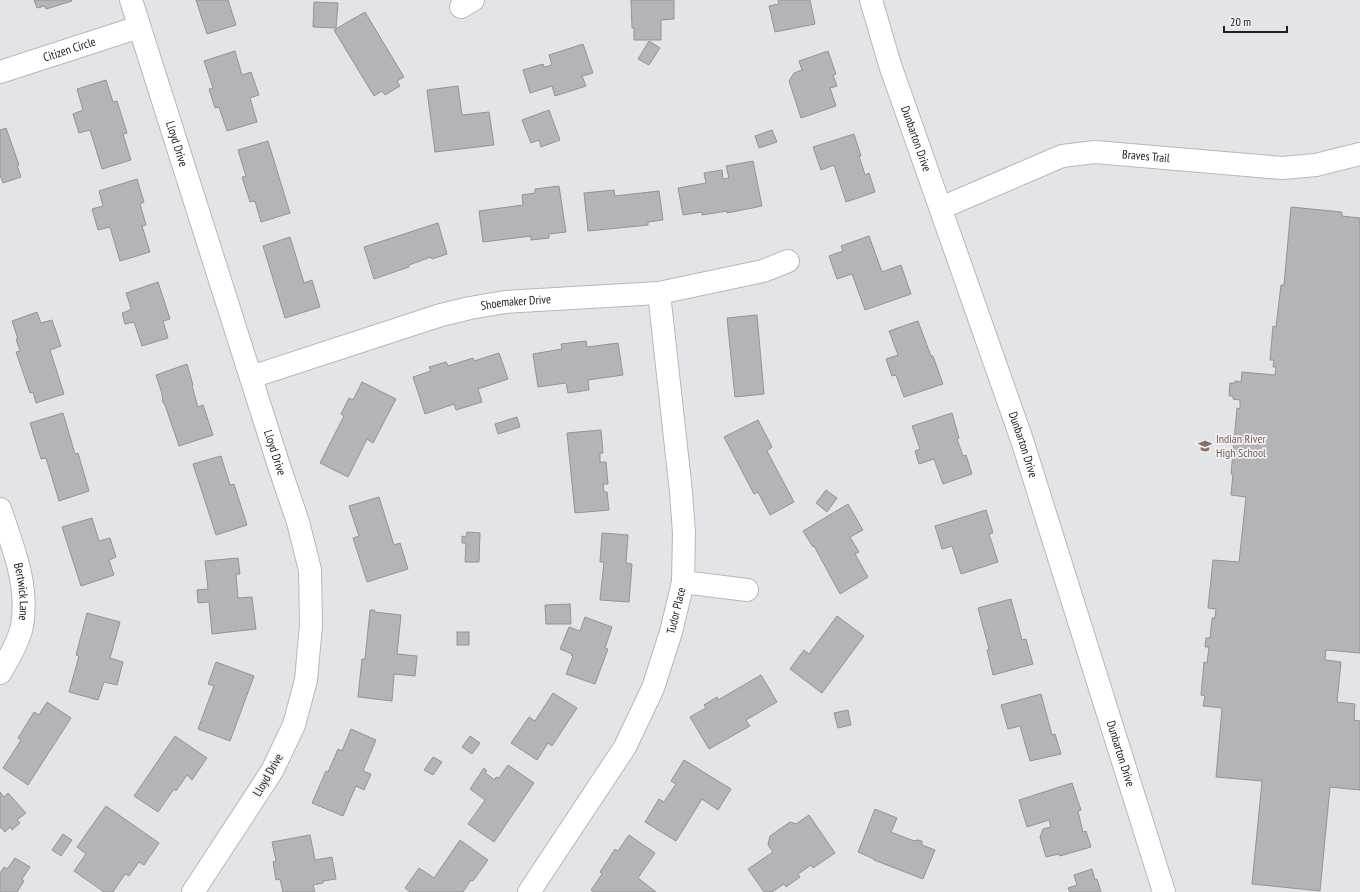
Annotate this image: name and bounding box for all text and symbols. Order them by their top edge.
scale bar [1224,8,1287,34]
text: 20 m [1230,14,1251,29]
street label: Citizen Circle [41,34,98,65]
street label: Dunbarton Drive [898,104,935,173]
street label: Lloyd Drive [163,119,191,168]
street label: Braves Trail [1122,146,1170,165]
street label: Shoemaker Drive [480,291,551,313]
street label: Dunbarton Drive [1006,409,1041,479]
street label: Lloyd Drive [261,428,290,477]
place label: Indian River High School [1216,431,1266,460]
school or university icon: Indian River High School [1197,438,1213,454]
street label: Bertwick Lane [11,561,32,622]
street label: Tudor Place [663,585,689,636]
street label: Dunbarton Drive [1104,719,1138,788]
street label: Lloyd Drive [249,751,286,799]

